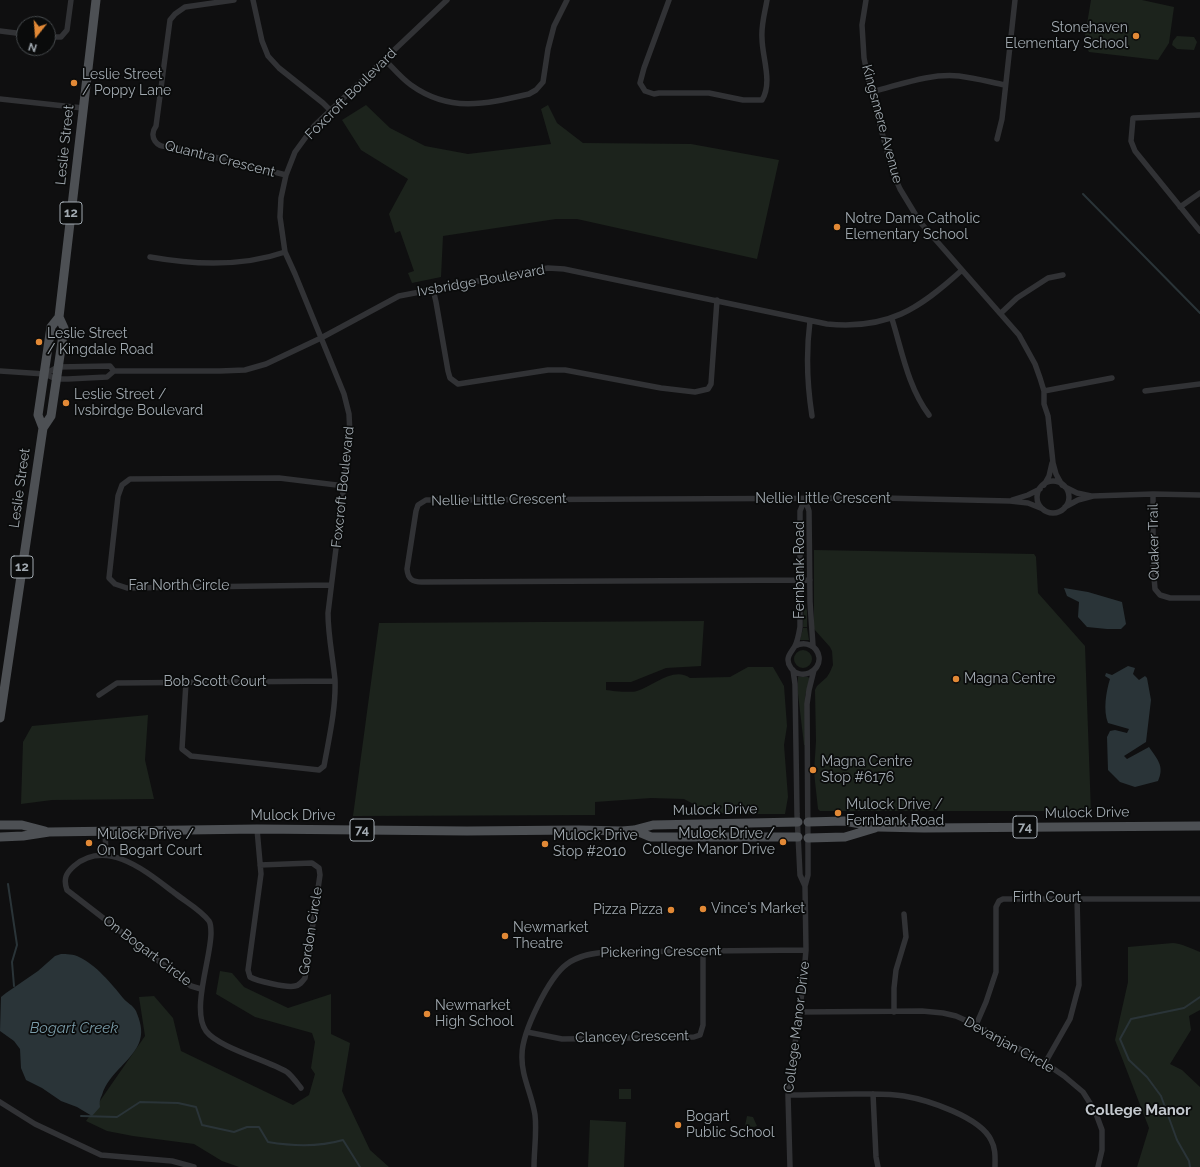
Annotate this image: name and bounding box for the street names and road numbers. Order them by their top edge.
street label: Foxcroft Boulevard [302,45,400,143]
street label: Kingsmere Avenue [858,63,906,185]
street label: Leslie Street [52,104,78,186]
street label: Quantra Crescent [163,137,277,181]
road number: 12 [60,202,82,224]
street label: Ivsbridge Boulevard [416,261,546,301]
street label: Foxcroft Boulevard [328,425,358,549]
street label: Leslie Street [6,447,34,529]
street label: Nellie Little Crescent [431,490,567,510]
street label: Nellie Little Crescent [755,491,891,507]
street label: Quaker Trail [1145,503,1163,581]
street label: Fernbank Road [792,521,808,619]
road number: 12 [11,556,33,578]
street label: Far North Circle [129,578,229,594]
street label: Bob Scott Court [163,674,267,690]
street label: Mulock Drive [672,801,758,819]
street label: Mulock Drive [1044,804,1130,822]
street label: Mulock Drive [251,808,335,824]
road number: 74 [1013,816,1037,838]
road number: 74 [350,819,374,841]
street label: Gordon Circle [296,886,326,976]
street label: Firth Court [1013,890,1081,906]
street label: On Bogart Circle [99,912,195,990]
street label: Pickering Crescent [600,943,722,961]
street label: College Manor Drive [781,960,813,1094]
street label: Devanjan Circle [961,1013,1057,1077]
street label: Clancey Crescent [575,1028,689,1046]

